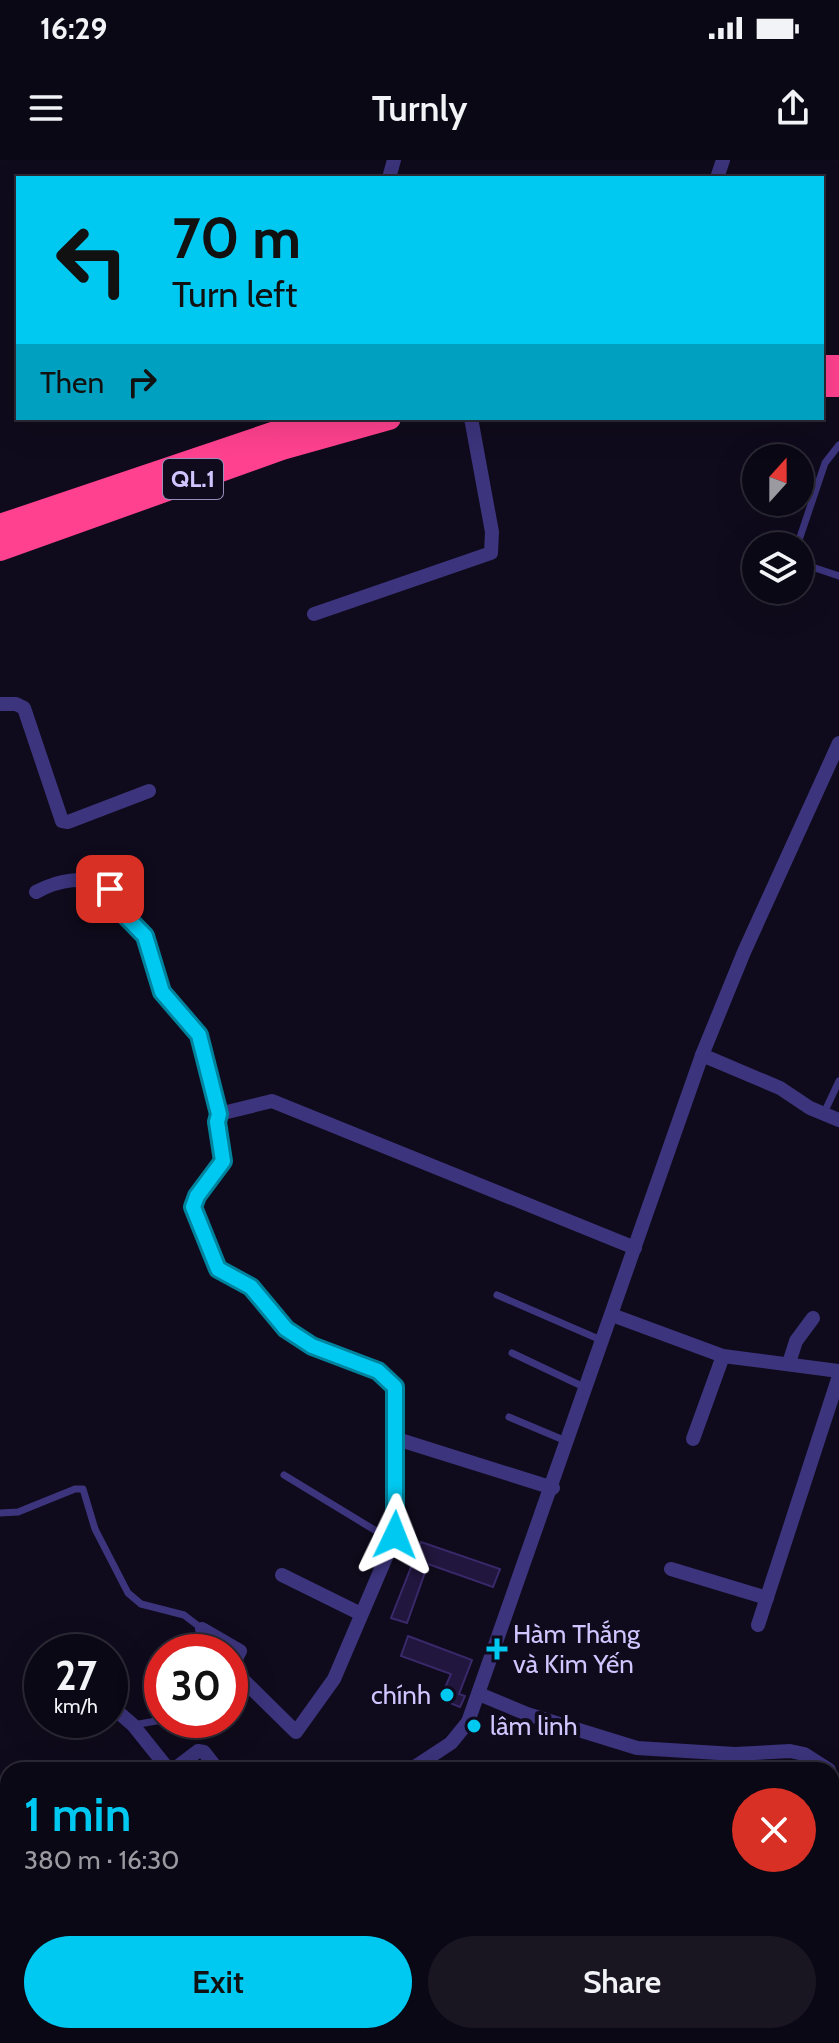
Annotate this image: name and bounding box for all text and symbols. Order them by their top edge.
text: 16:29 [40,10,107,47]
icon: menu [24,86,68,130]
text: Turnly [372,86,467,130]
icon: share [771,86,815,130]
text: 70 m [172,204,301,272]
icon: left [40,208,144,312]
text: Turn left [172,272,297,316]
icon: right [120,360,164,404]
text: Then [40,364,104,401]
north arrow [742,444,814,516]
map controls [742,444,814,604]
road number: QL.1 [163,459,223,499]
button: layers [742,532,814,604]
pin [76,855,144,923]
icon: arrive [88,867,132,911]
position arrow [353,1493,437,1577]
place label: Hàm Thắng và Kim Yến [513,1618,641,1680]
speed limit sign: 30 [144,1634,248,1738]
marker: Hàm Thắng và Kim Yến [488,1640,506,1658]
text: 27 [55,1651,97,1700]
place label: chính [371,1679,431,1711]
marker: chính [438,1686,456,1704]
text: km/h [54,1694,98,1718]
place label: lâm linh [490,1710,578,1742]
marker: lâm linh [465,1717,483,1735]
text: 1 min [24,1785,131,1843]
button: close [732,1788,816,1872]
text: 380 m · 16:30 [24,1844,179,1876]
button: Exit [24,1936,412,2028]
button: Share [428,1936,816,2028]

